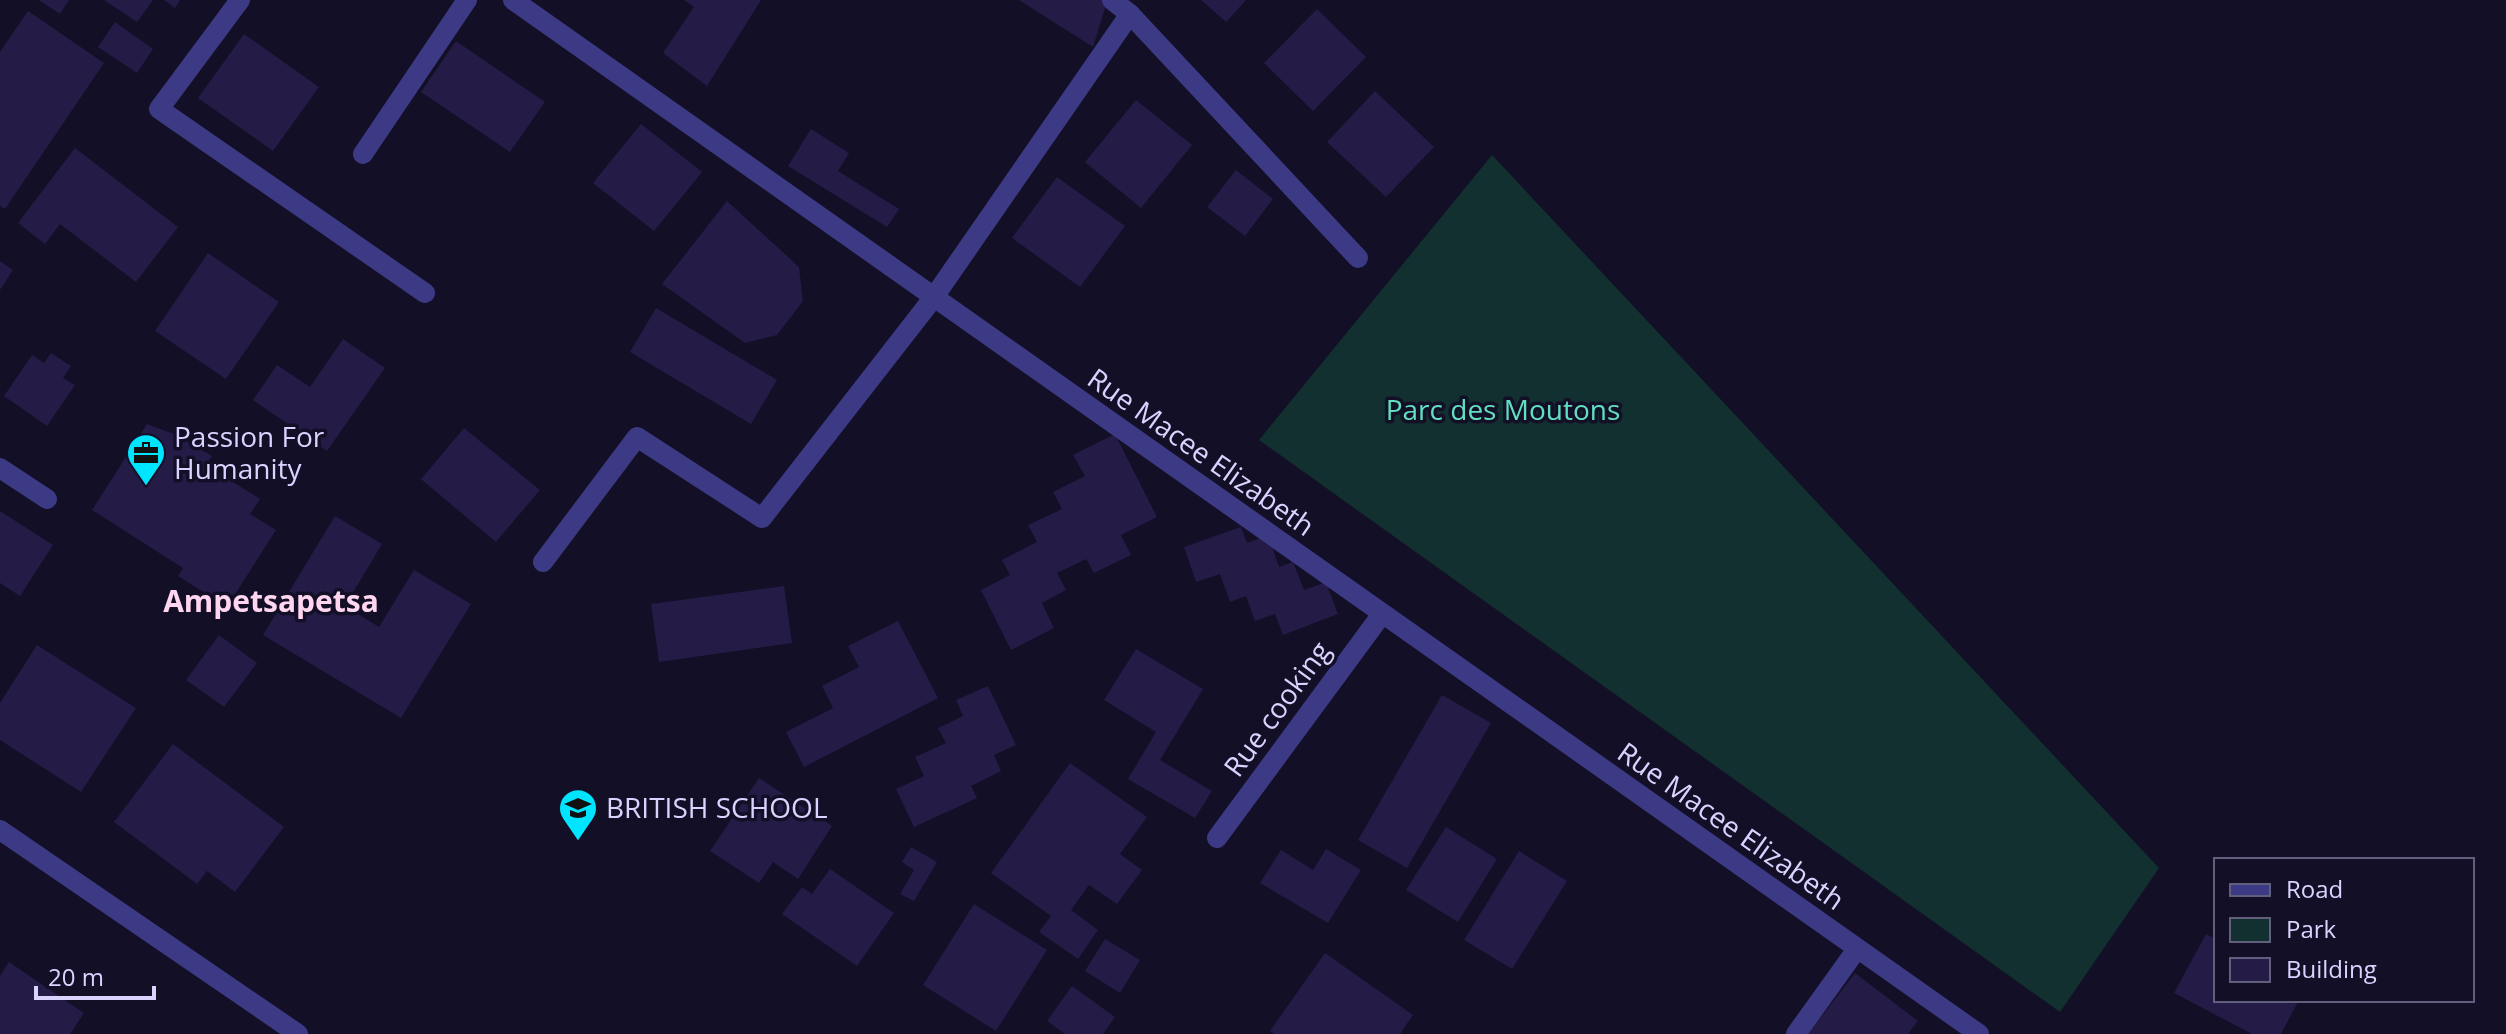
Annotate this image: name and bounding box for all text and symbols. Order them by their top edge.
street label: Rue Macee Elizabeth [1081,359,1323,544]
park label: Parc des Moutons [1386,390,1620,428]
place label: Passion For Humanity [174,417,325,487]
office icon: Passion For Humanity [125,432,167,487]
district label: Ampetsapetsa [163,580,379,621]
street label: Rue cooking [1214,633,1338,784]
street label: Rue Macee Elizabeth [1611,733,1853,918]
school or university icon: BRITISH SCHOOL [557,787,599,842]
place label: BRITISH SCHOOL [606,788,828,826]
legend [2214,858,2474,1002]
text: Road [2286,872,2343,905]
text: Park [2286,912,2337,945]
scale bar [36,950,154,1000]
text: Building [2286,952,2377,985]
text: 20 m [48,960,104,993]

